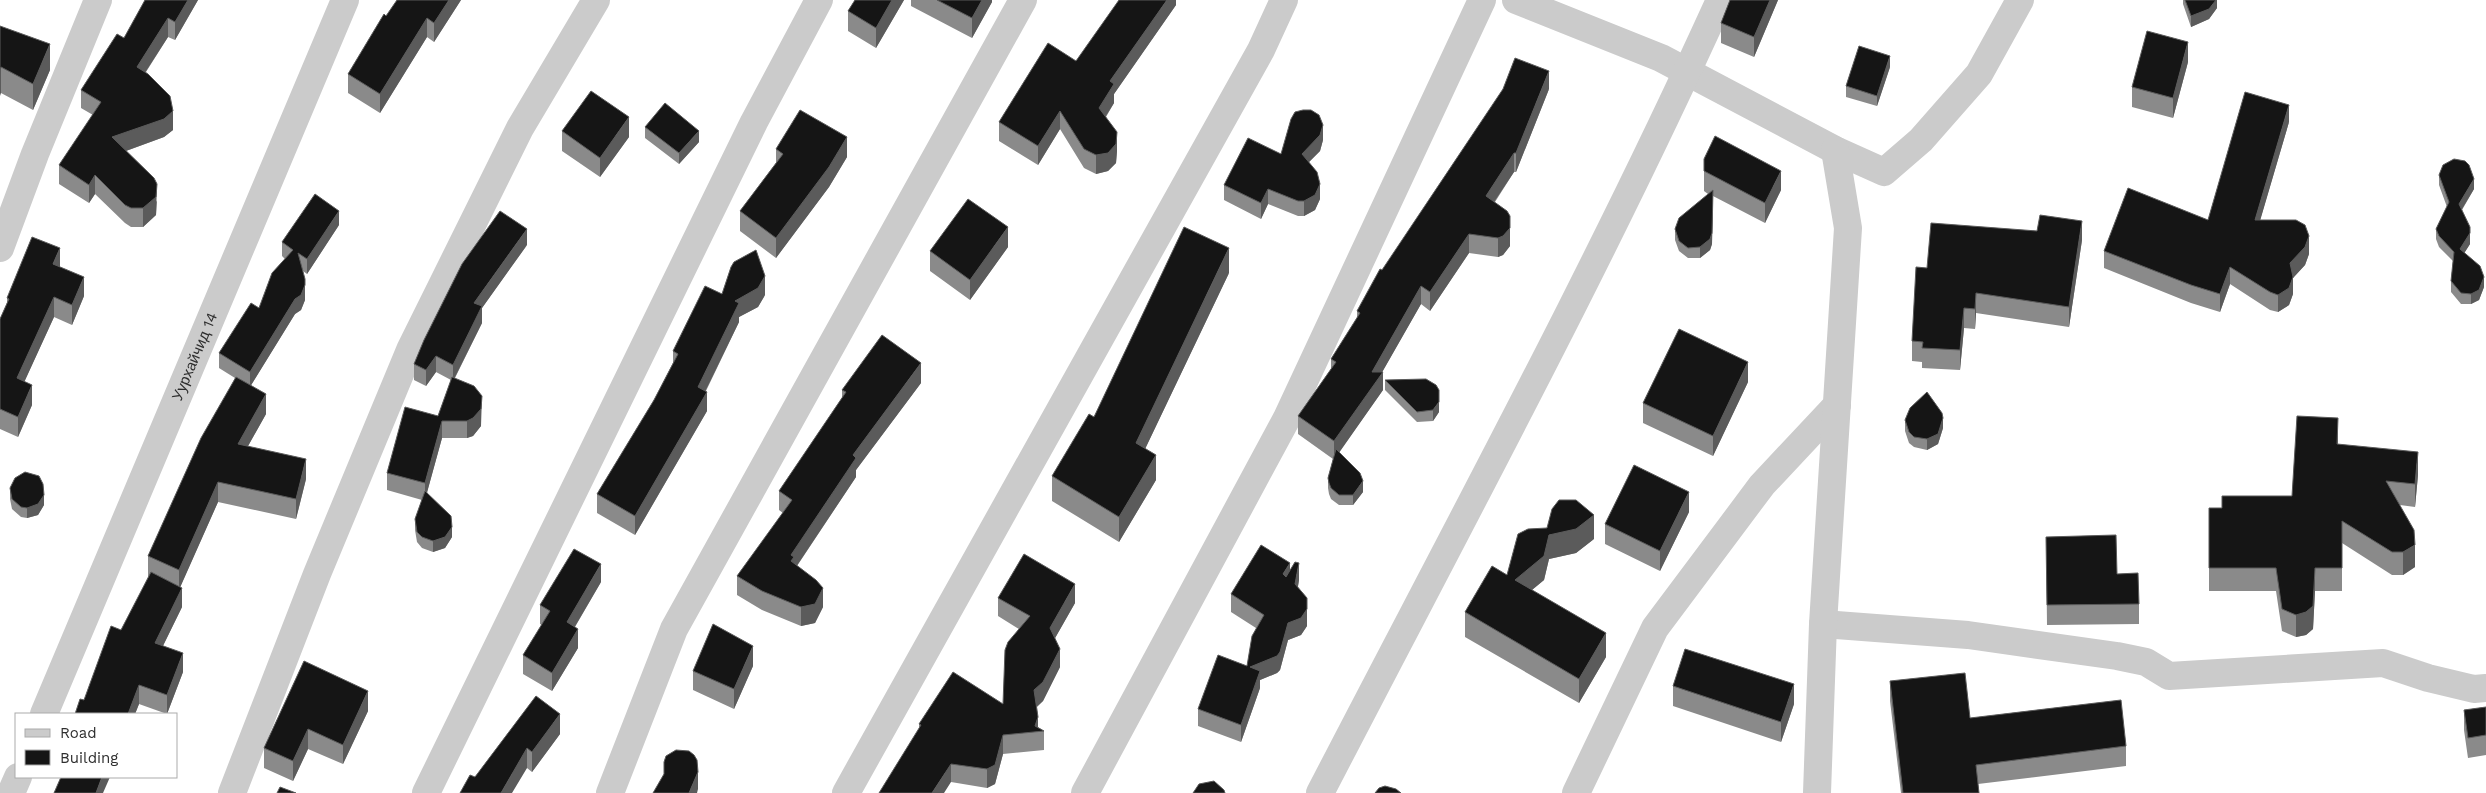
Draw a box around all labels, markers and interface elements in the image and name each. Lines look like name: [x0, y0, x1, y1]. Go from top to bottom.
street label: Уурхайчид 14: [168, 310, 221, 403]
legend: [15, 713, 178, 778]
text: Road: [60, 724, 97, 742]
text: Building: [60, 749, 118, 767]

